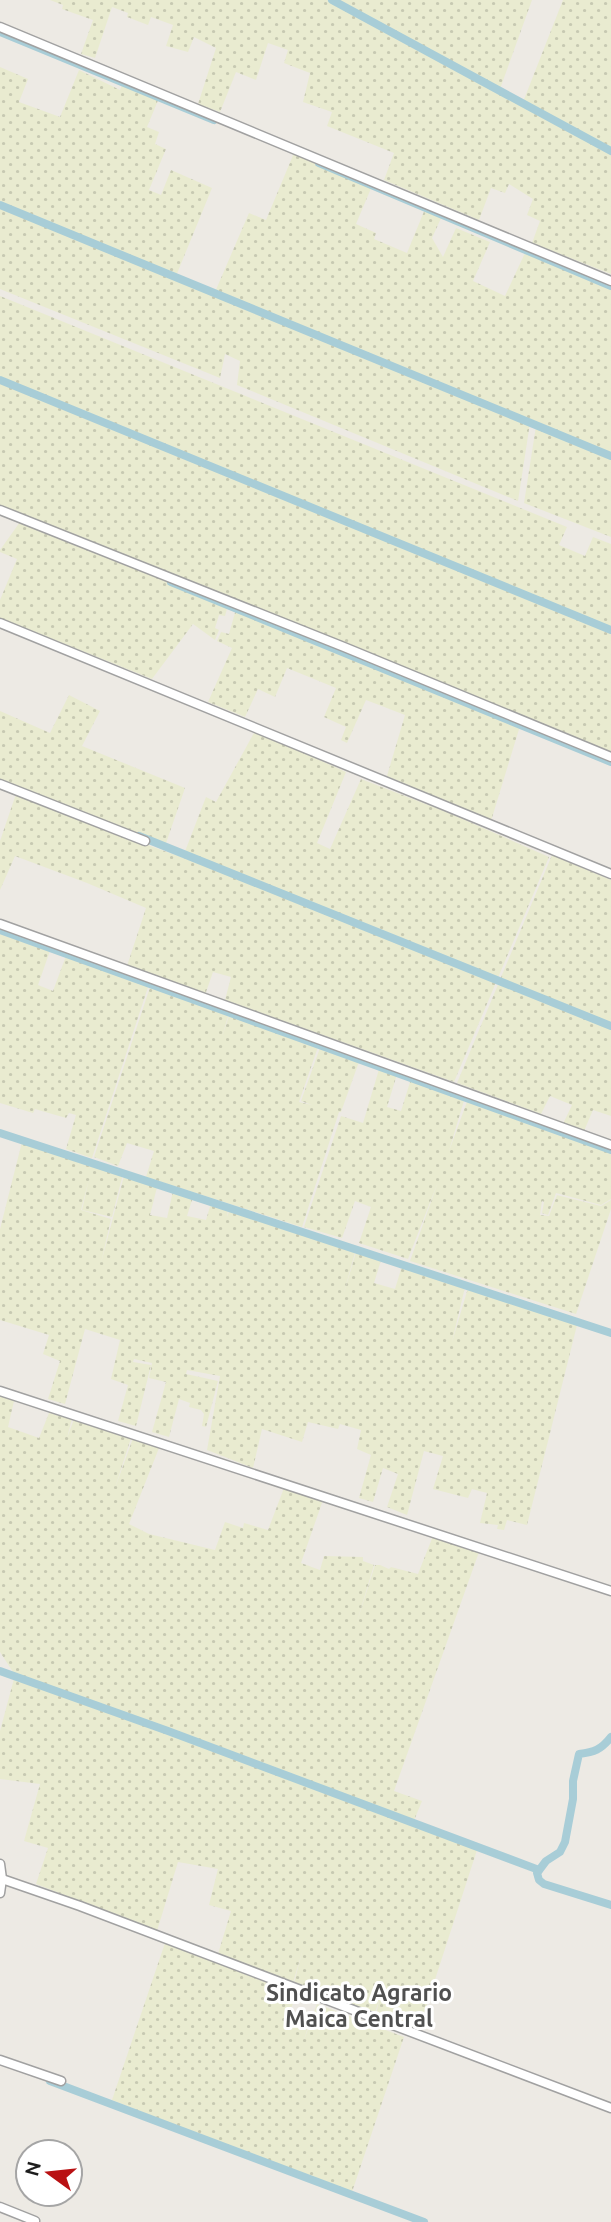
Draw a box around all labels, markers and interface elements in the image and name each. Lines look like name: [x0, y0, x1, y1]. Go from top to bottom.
district label: Sindicato Agrario Maica Central: [266, 1980, 452, 2031]
north arrow: [14, 2138, 84, 2208]
text: N: [20, 2159, 45, 2178]

